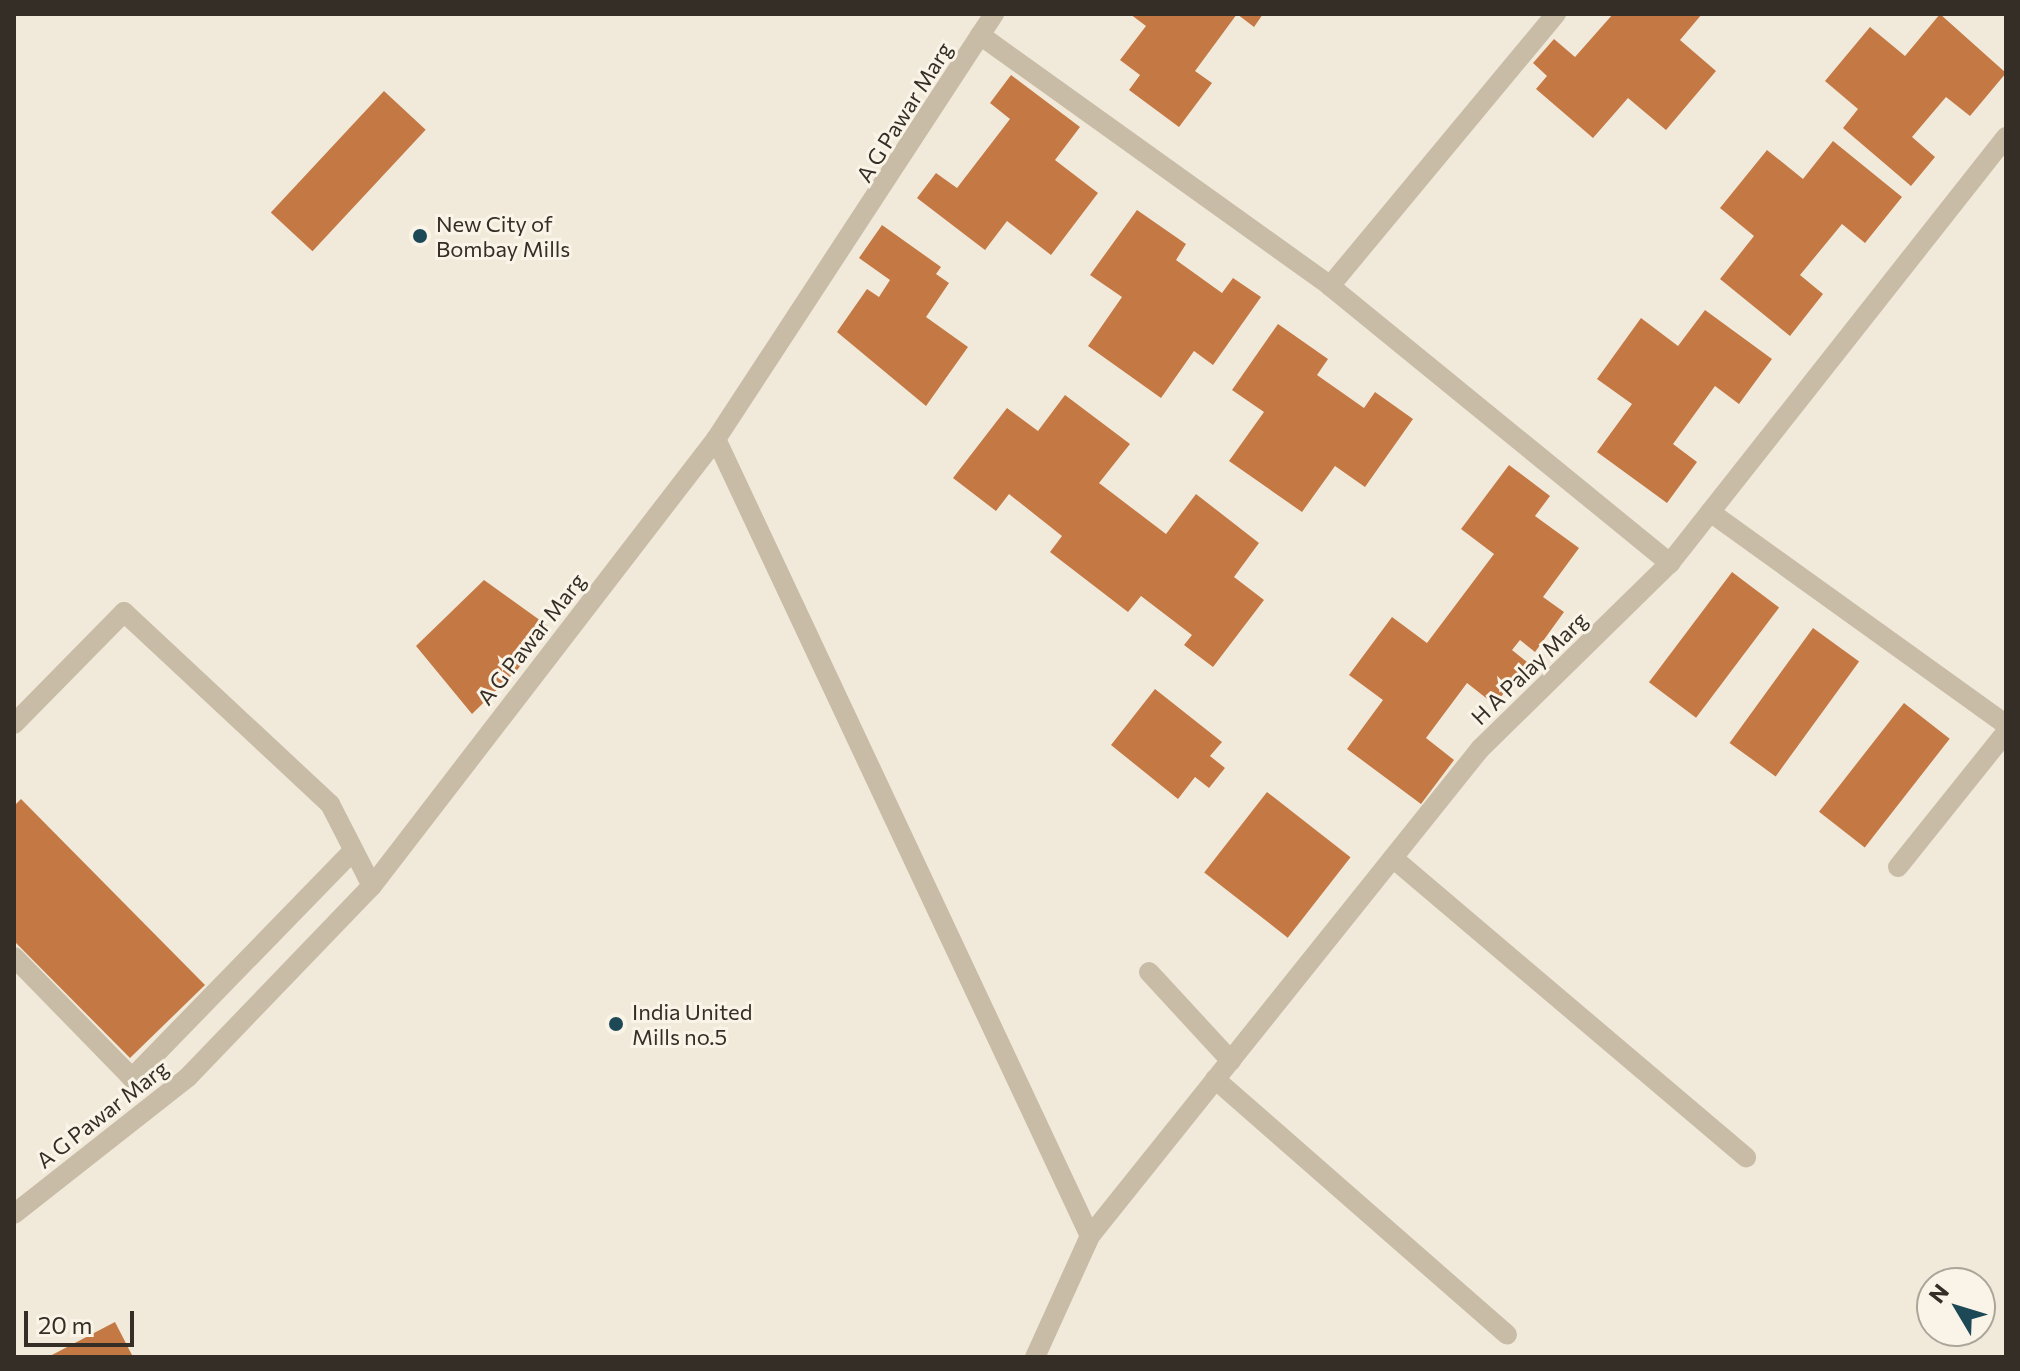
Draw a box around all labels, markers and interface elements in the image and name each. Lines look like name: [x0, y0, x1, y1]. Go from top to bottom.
street label: A G Pawar Marg: [850, 37, 958, 187]
place label: New City of Bombay Mills: [436, 210, 570, 262]
marker: New City of Bombay Mills: [411, 227, 429, 245]
street label: A G Pawar Marg: [471, 568, 591, 710]
street label: H A Palay Marg: [1466, 606, 1592, 730]
place label: India United Mills no.5: [632, 998, 752, 1050]
marker: India United Mills no.5: [607, 1015, 625, 1033]
street label: A G Pawar Marg: [31, 1054, 173, 1174]
north arrow: [1916, 1267, 1996, 1347]
text: N: [1923, 1278, 1954, 1308]
scale bar: [28, 1295, 138, 1345]
text: 20 m: [38, 1310, 92, 1339]

